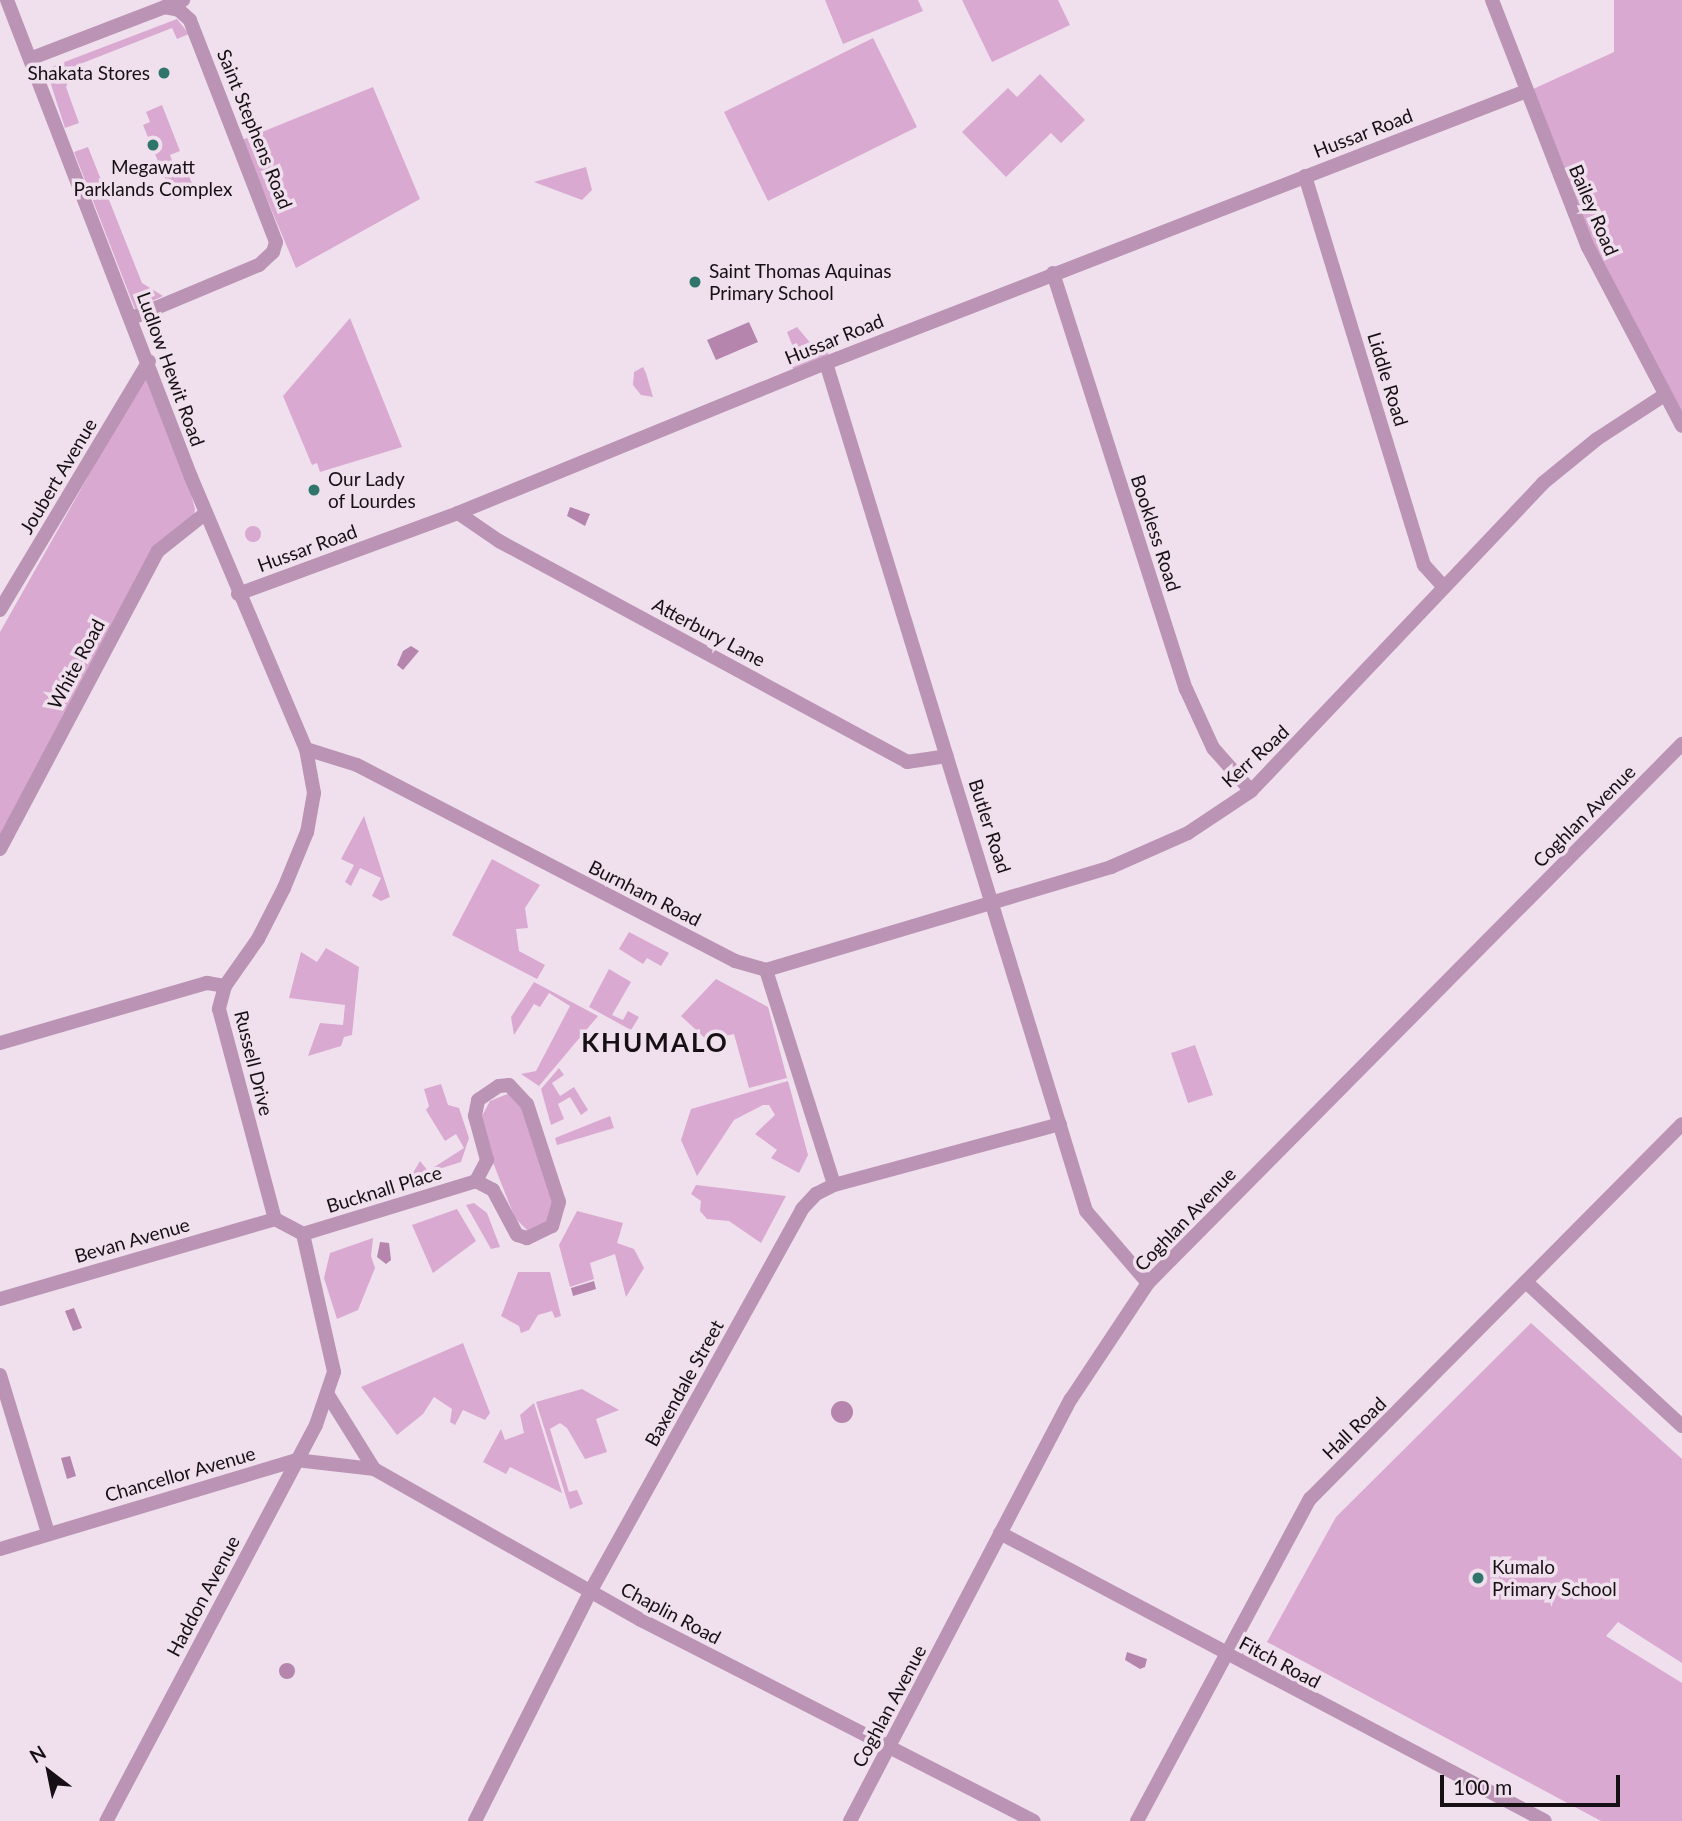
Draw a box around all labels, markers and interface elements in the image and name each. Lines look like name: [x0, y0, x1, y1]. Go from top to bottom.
street label: Saint Stephens Road: [213, 46, 297, 212]
place label: Shakata Stores: [28, 62, 150, 84]
marker: Shakata Stores: [156, 65, 172, 81]
street label: Hussar Road: [1310, 104, 1416, 162]
marker: Megawatt Parklands Complex: [145, 137, 161, 153]
place label: Megawatt Parklands Complex: [74, 156, 232, 200]
street label: Bailey Road: [1565, 161, 1623, 259]
place label: Saint Thomas Aquinas Primary School: [709, 260, 893, 304]
marker: Saint Thomas Aquinas Primary School: [687, 274, 703, 290]
street label: Ludlow Hewit Road: [132, 289, 210, 449]
street label: Hussar Road: [781, 309, 887, 369]
street label: Liddle Road: [1363, 329, 1413, 429]
street label: Joubert Avenue: [14, 414, 102, 538]
place label: Our Lady of Lourdes: [328, 468, 416, 512]
street label: Bookless Road: [1126, 472, 1186, 594]
marker: Our Lady of Lourdes: [306, 482, 322, 498]
street label: Hussar Road: [254, 519, 360, 577]
street label: Atterbury Lane: [649, 593, 769, 671]
street label: White Road: [43, 615, 109, 713]
street label: Kerr Road: [1217, 720, 1293, 792]
street label: Coghlan Avenue: [1528, 760, 1640, 872]
street label: Butler Road: [964, 776, 1016, 876]
street label: Burnham Road: [585, 855, 705, 931]
street label: Russell Drive: [230, 1008, 278, 1118]
district label: KHUMALO: [582, 1027, 728, 1059]
street label: Bucknall Place: [324, 1161, 444, 1217]
street label: Coghlan Avenue: [1130, 1162, 1240, 1276]
street label: Bevan Avenue: [71, 1213, 193, 1267]
street label: Baxendale Street: [640, 1316, 728, 1450]
street label: Hall Road: [1317, 1392, 1391, 1464]
street label: Chancellor Avenue: [102, 1441, 258, 1507]
street label: Haddon Avenue: [161, 1531, 245, 1661]
place label: Kumalo Primary School: [1492, 1556, 1617, 1600]
marker: Kumalo Primary School: [1470, 1570, 1486, 1586]
street label: Chaplin Road: [617, 1577, 725, 1649]
street label: Fitch Road: [1235, 1631, 1325, 1693]
street label: Coghlan Avenue: [847, 1641, 931, 1771]
north arrow: [14, 1737, 84, 1807]
text: N: [25, 1740, 50, 1767]
scale bar: [1444, 1762, 1624, 1806]
text: 100 m: [1453, 1774, 1512, 1799]

